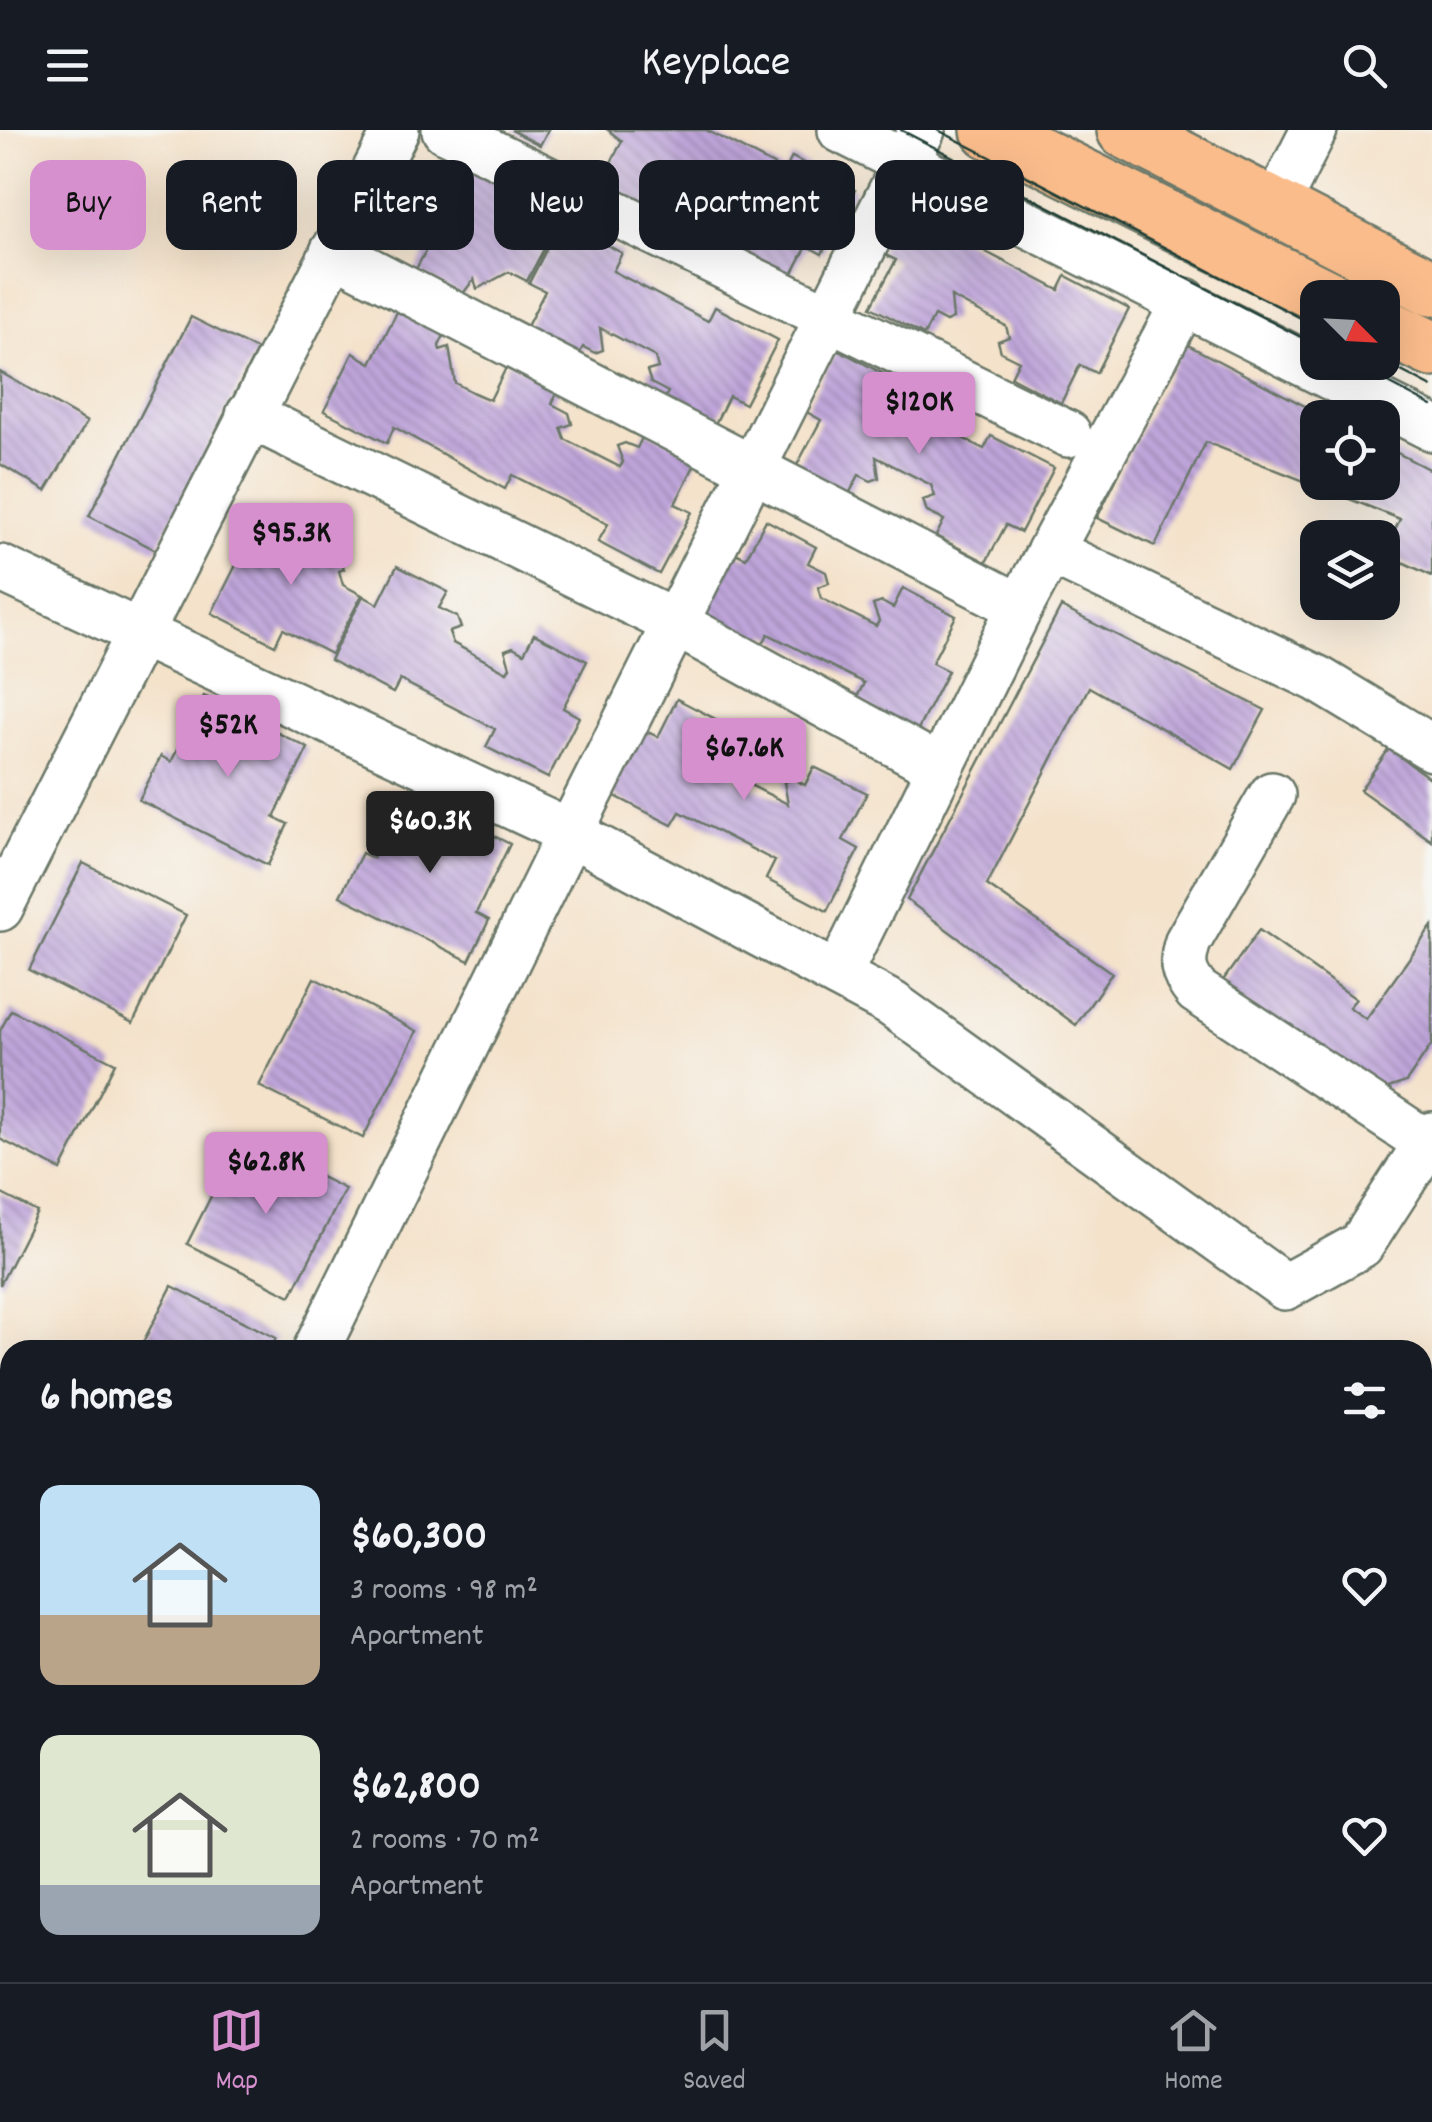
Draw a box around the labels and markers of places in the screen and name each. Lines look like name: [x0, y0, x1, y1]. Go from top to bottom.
pin: $120K: [849, 372, 989, 457]
pin: $95.3K: [210, 503, 372, 588]
pin: $52K: [169, 695, 287, 780]
pin: $67.6K: [663, 718, 825, 803]
pin: $60.3K: [349, 791, 511, 876]
pin: $62.8K: [185, 1132, 347, 1217]

